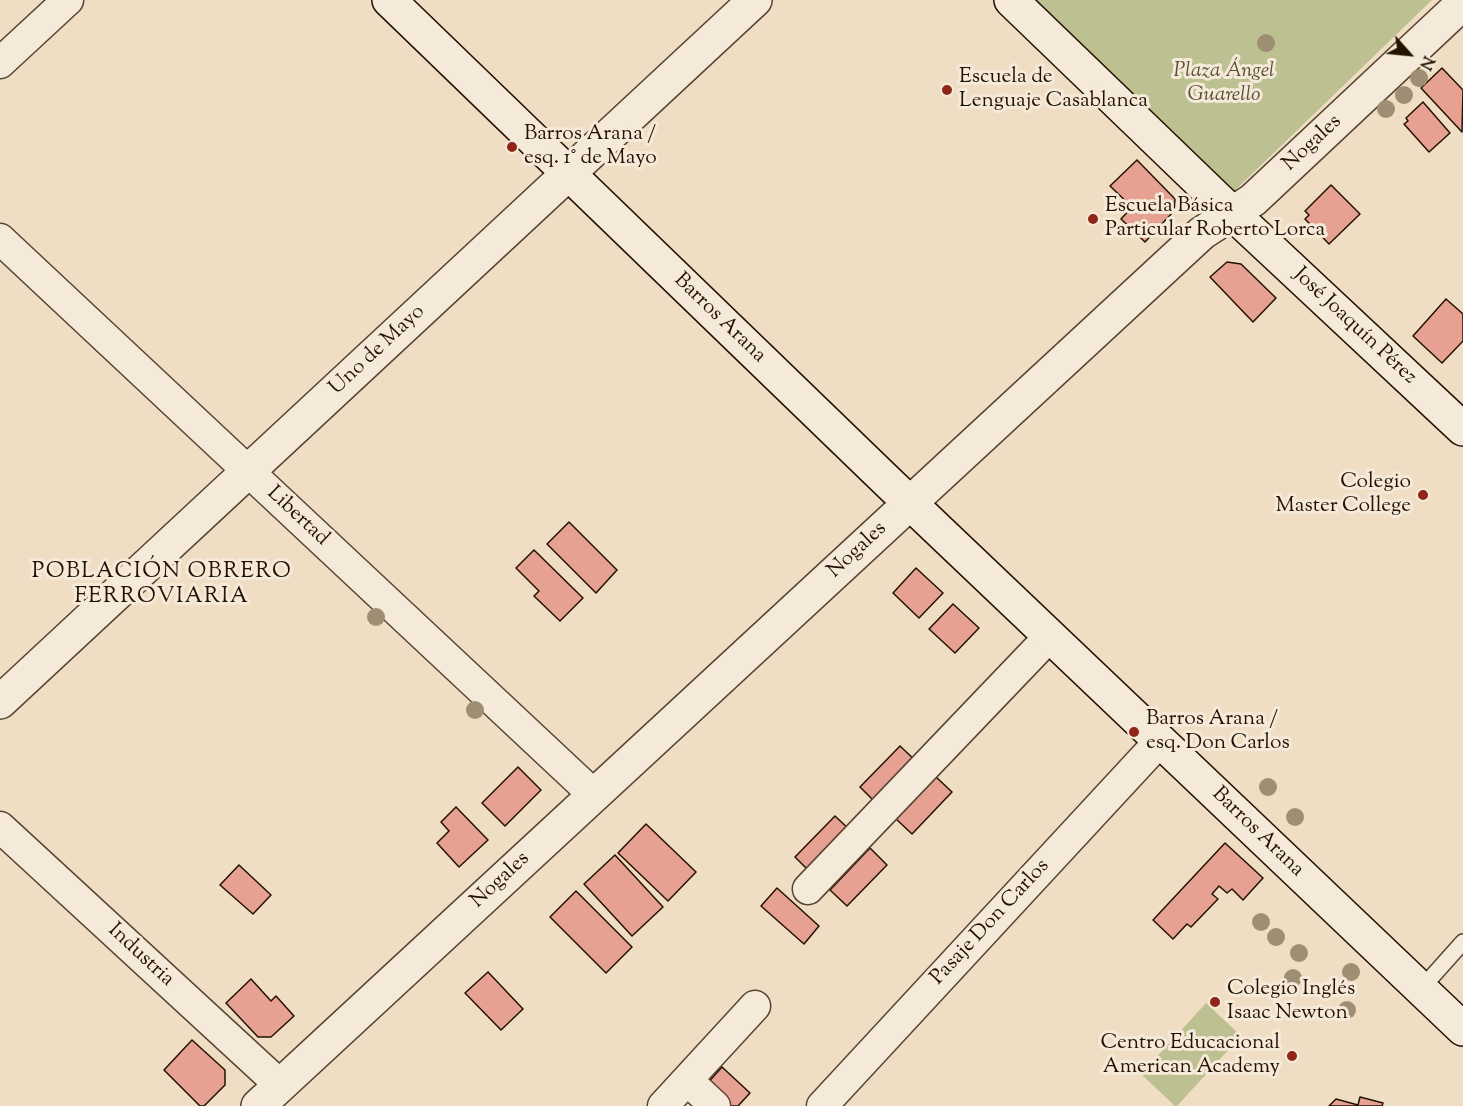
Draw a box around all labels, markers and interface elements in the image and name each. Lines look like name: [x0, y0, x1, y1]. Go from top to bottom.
north arrow: [1379, 24, 1439, 84]
text: N: [1412, 51, 1439, 73]
park label: Plaza Ángel Guarello: [1174, 59, 1274, 109]
place label: Escuela de Lenguaje Casablanca: [959, 65, 1148, 115]
marker: Escuela de Lenguaje Casablanca: [940, 83, 954, 97]
street label: Nogales: [1278, 110, 1348, 178]
place label: Barros Arana / esq. 1° de Mayo: [524, 122, 657, 172]
marker: Barros Arana / esq. 1° de Mayo: [505, 140, 519, 154]
place label: Escuela Básica Particular Roberto Lorca: [1105, 194, 1325, 244]
marker: Escuela Básica Particular Roberto Lorca: [1086, 212, 1100, 226]
street label: José Joaquín Pérez: [1287, 263, 1421, 391]
street label: Barros Arana: [667, 269, 771, 369]
street label: Uno de Mayo: [325, 300, 431, 402]
place label: Colegio Master College: [1276, 470, 1411, 520]
street label: Libertad: [261, 482, 333, 552]
marker: Colegio Master College: [1416, 488, 1430, 502]
street label: Nogales: [823, 517, 893, 585]
district label: POBLACIÓN OBRERO FERROVIARIA: [32, 560, 292, 612]
place label: Barros Arana / esq. Don Carlos: [1146, 707, 1290, 757]
marker: Barros Arana / esq. Don Carlos: [1127, 725, 1141, 739]
street label: Barros Arana: [1205, 783, 1309, 883]
street label: Nogales: [466, 847, 536, 915]
street label: Pasaje Don Carlos: [926, 855, 1056, 991]
street label: Industria: [101, 919, 179, 993]
place label: Colegio Inglés Isaac Newton: [1227, 977, 1355, 1027]
marker: Colegio Inglés Isaac Newton: [1208, 995, 1222, 1009]
place label: Centro Educacional American Academy: [1101, 1031, 1280, 1081]
marker: Centro Educacional American Academy: [1285, 1049, 1299, 1063]

